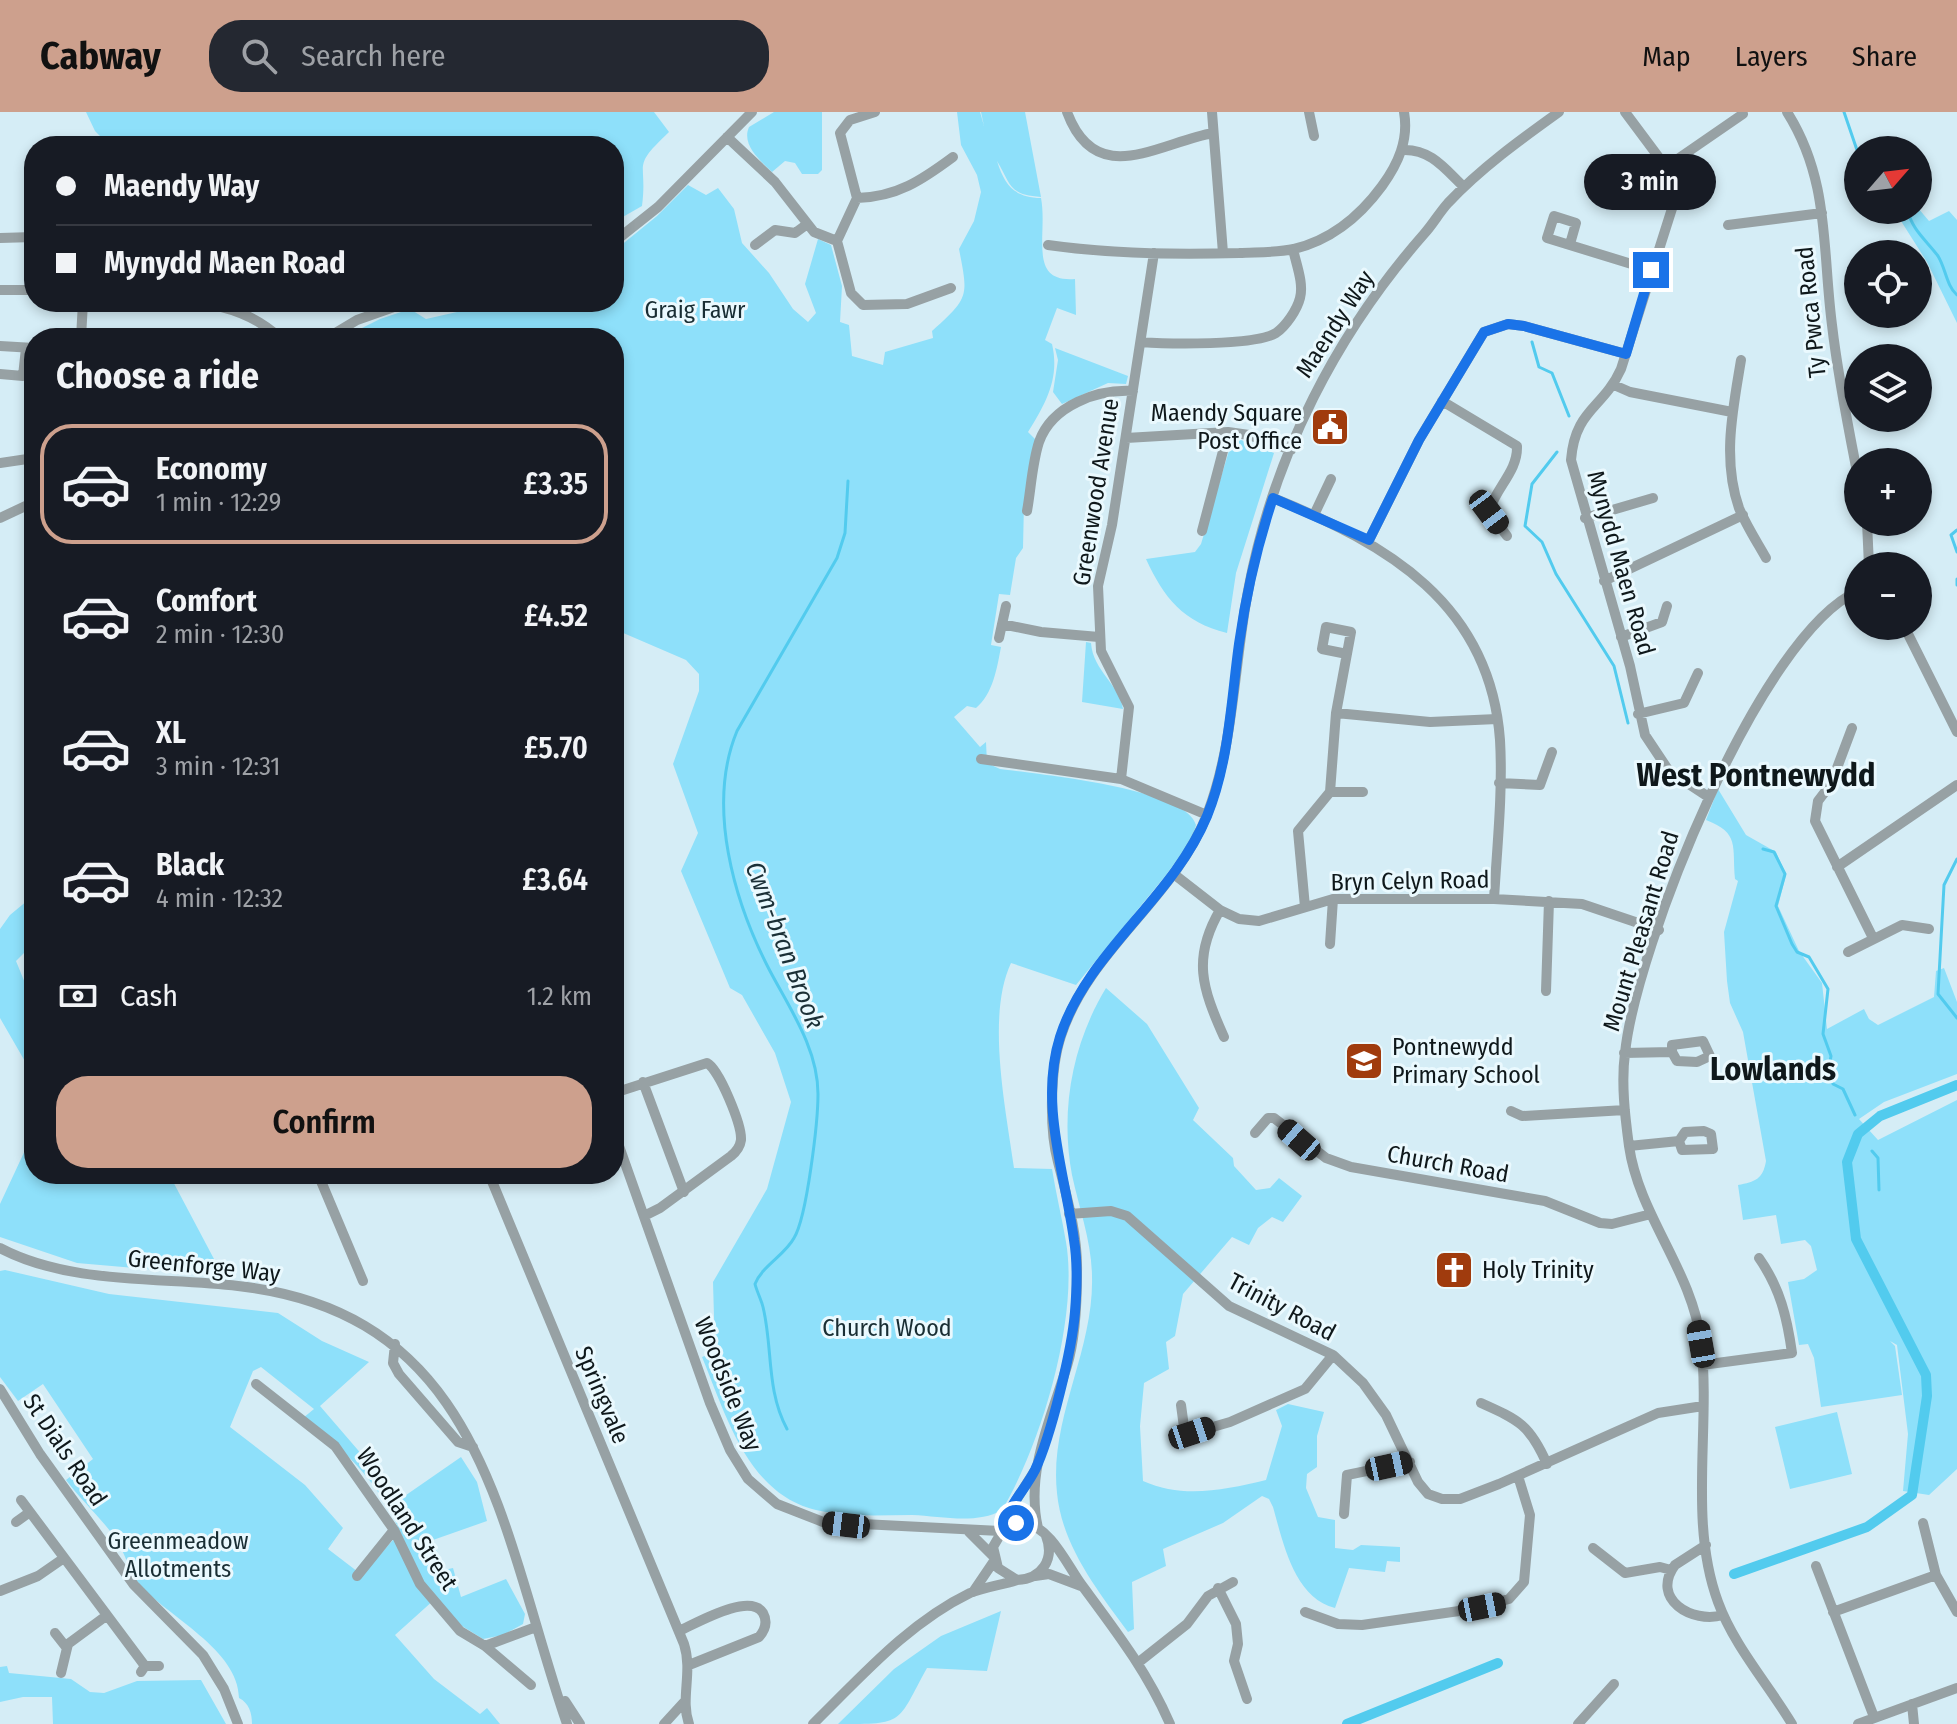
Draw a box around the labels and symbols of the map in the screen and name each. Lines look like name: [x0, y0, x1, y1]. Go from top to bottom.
north arrow: [1844, 136, 1932, 224]
callout: 3 min: [1585, 154, 1717, 210]
street label: Ty Pwca Road: [1790, 245, 1832, 379]
route end: [1633, 252, 1669, 288]
street label: Maendy Way: [1290, 265, 1380, 383]
park label: Graig Fawr: [645, 296, 746, 324]
street label: Greenwood Avenue: [1067, 396, 1125, 588]
place label: Maendy Square Post Office: [1151, 399, 1302, 455]
public building icon: Maendy Square Post Office: [1309, 406, 1351, 448]
street label: Mynydd Maen Road: [1581, 467, 1661, 659]
car: [1465, 486, 1513, 538]
district label: West Pontnewydd: [1637, 756, 1875, 794]
street label: Mount Pleasant Road: [1597, 828, 1685, 1034]
water label: Cwm-bran Brook: [738, 857, 831, 1033]
street label: Bryn Celyn Road: [1330, 866, 1490, 896]
place label: Pontnewydd Primary School: [1392, 1033, 1540, 1089]
school or university icon: Pontnewydd Primary School: [1343, 1040, 1385, 1082]
district label: Lowlands: [1710, 1050, 1836, 1088]
car: [1273, 1115, 1325, 1165]
street label: Church Road: [1385, 1140, 1511, 1188]
street label: Greenforge Way: [126, 1244, 282, 1288]
church icon: Holy Trinity: [1433, 1249, 1475, 1291]
place label: Holy Trinity: [1482, 1256, 1594, 1284]
street label: Trinity Road: [1224, 1267, 1340, 1347]
street label: Woodside Way: [688, 1313, 768, 1455]
park label: Church Wood: [822, 1314, 952, 1342]
car: [1685, 1318, 1717, 1370]
street label: Springvale: [569, 1342, 635, 1448]
street label: St Dials Road: [17, 1389, 113, 1511]
car: [1165, 1414, 1219, 1452]
street label: Woodland Street: [351, 1443, 463, 1596]
car: [1363, 1449, 1415, 1483]
route start: [998, 1505, 1034, 1541]
car: [821, 1510, 871, 1540]
park label: Greenmeadow Allotments: [108, 1527, 249, 1583]
car: [1456, 1591, 1508, 1623]

